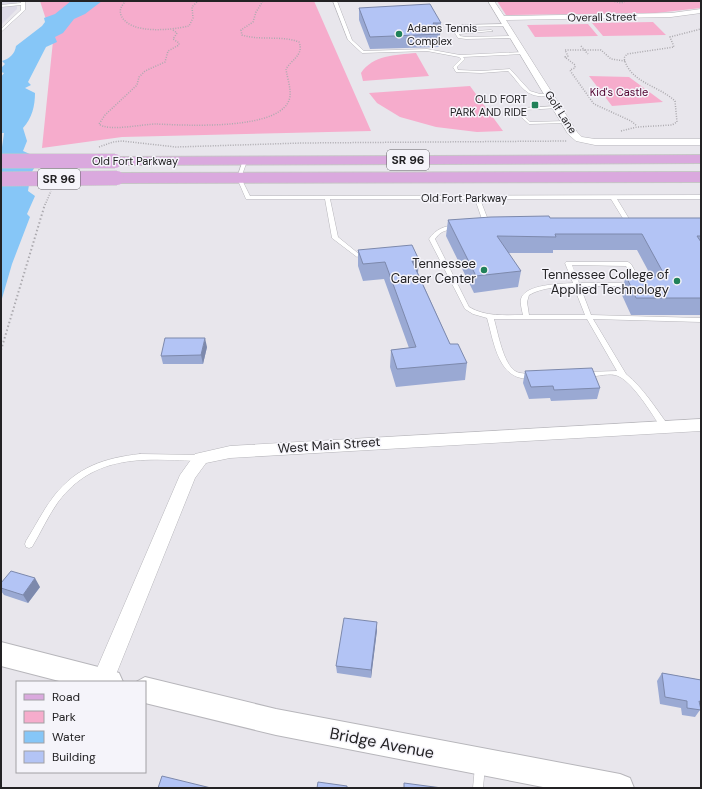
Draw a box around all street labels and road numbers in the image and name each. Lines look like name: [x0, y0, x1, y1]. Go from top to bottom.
street label: Overall Street: [567, 9, 637, 25]
street label: Golf Lane: [542, 88, 580, 136]
road number: SR 96: [387, 150, 429, 170]
street label: Old Fort Parkway: [92, 154, 178, 168]
road number: SR 96: [38, 169, 80, 189]
street label: Old Fort Parkway: [421, 191, 507, 205]
street label: West Main Street: [277, 433, 381, 457]
street label: Bridge Avenue: [328, 723, 436, 763]

